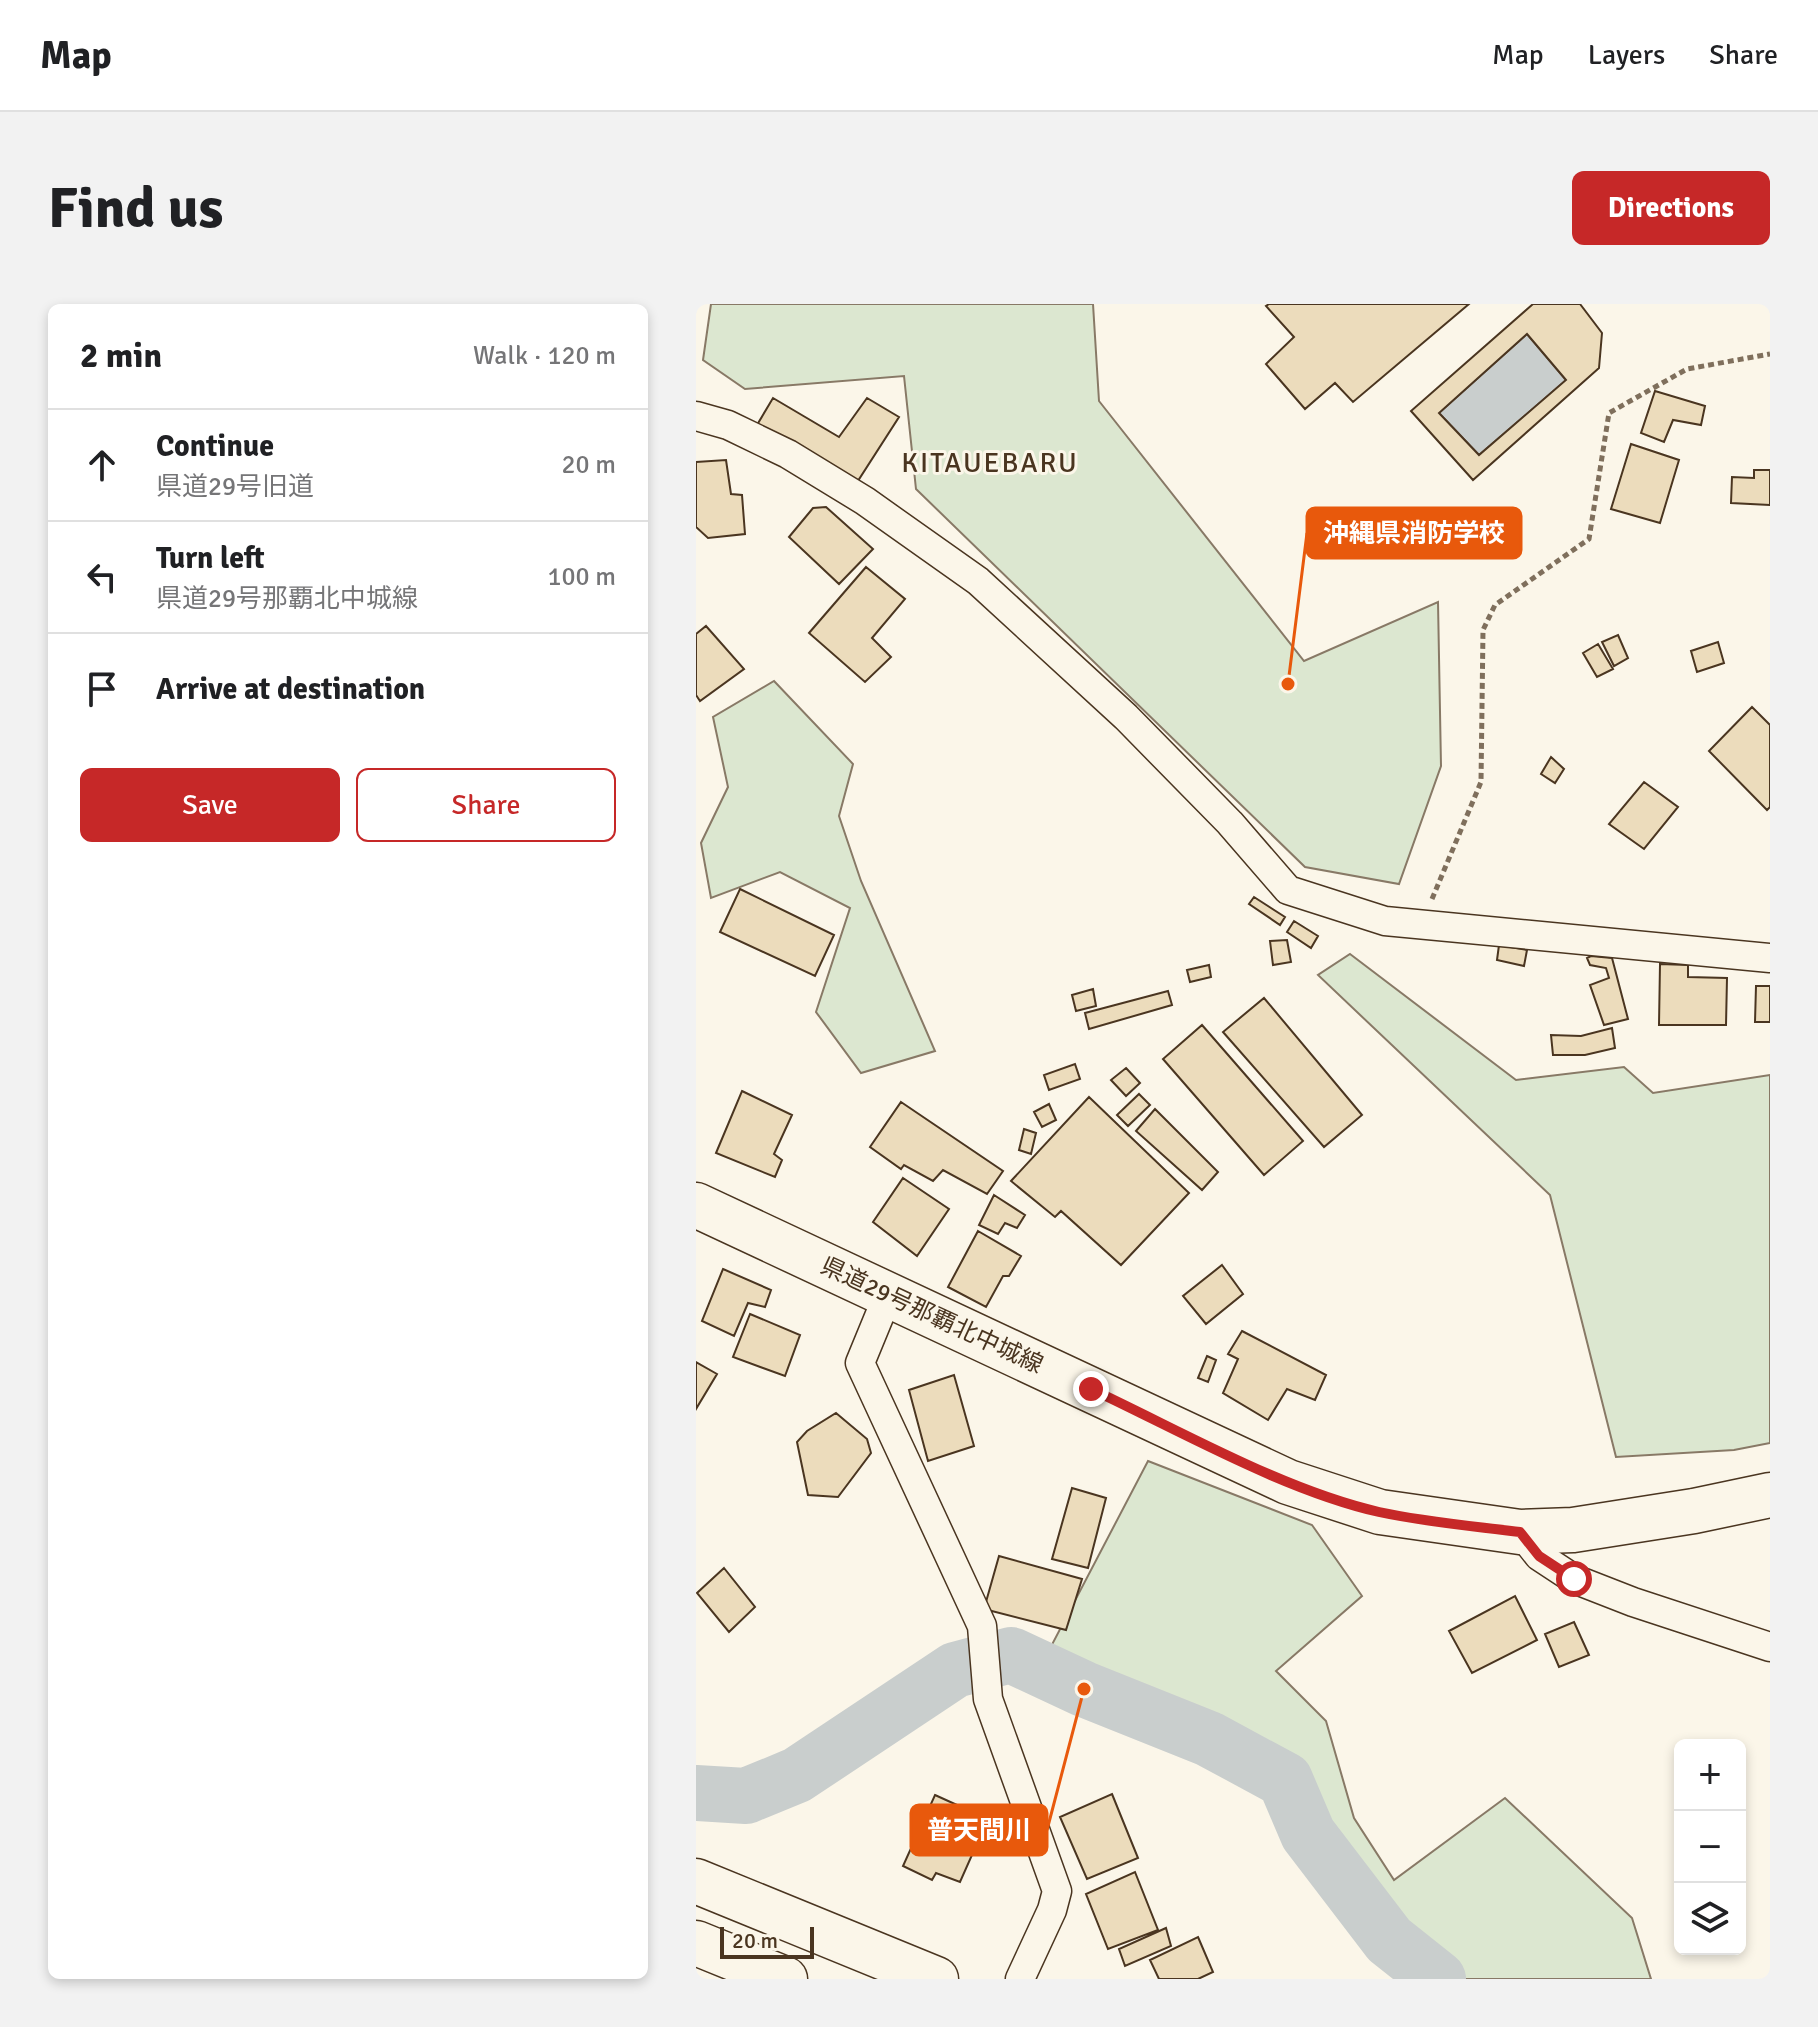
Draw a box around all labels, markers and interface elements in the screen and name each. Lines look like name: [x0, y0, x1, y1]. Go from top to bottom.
text: Map: [40, 32, 112, 79]
text: Map: [1492, 38, 1544, 72]
text: Layers: [1588, 38, 1665, 72]
text: Share: [1709, 38, 1778, 72]
button: Directions: [1572, 171, 1770, 245]
text: Find us: [48, 174, 223, 243]
text: 2 min: [80, 335, 162, 377]
text: Walk · 120 m: [473, 340, 616, 372]
text: Continue: [156, 428, 274, 465]
icon: ahead: [80, 443, 124, 487]
district label: KITAUEBARU: [901, 446, 1079, 480]
text: 20 m: [561, 449, 616, 481]
text: 県道29号旧道: [156, 471, 314, 503]
callout: 沖縄県消防学校: [1307, 508, 1521, 558]
text: 沖縄県消防学校: [1323, 518, 1505, 550]
text: Turn left: [156, 540, 265, 577]
icon: left: [80, 555, 124, 599]
text: 100 m: [547, 561, 616, 593]
text: 県道29号那覇北中城線: [156, 583, 418, 615]
icon: arrive: [80, 667, 124, 711]
text: Arrive at destination: [156, 671, 425, 708]
button: Save: [80, 768, 340, 842]
button: Share: [356, 768, 616, 842]
street label: 県道29号那覇北中城線: [816, 1250, 1048, 1380]
route end: [1073, 1371, 1109, 1407]
route start: [1556, 1561, 1592, 1597]
map controls: [1674, 1739, 1746, 1955]
button: +: [1674, 1739, 1746, 1811]
callout: 普天間川: [911, 1805, 1047, 1855]
button: −: [1674, 1811, 1746, 1883]
text: 普天間川: [927, 1815, 1031, 1847]
button: layers: [1674, 1883, 1746, 1955]
scale bar: [720, 1923, 814, 1959]
text: 20 m: [732, 1927, 778, 1954]

